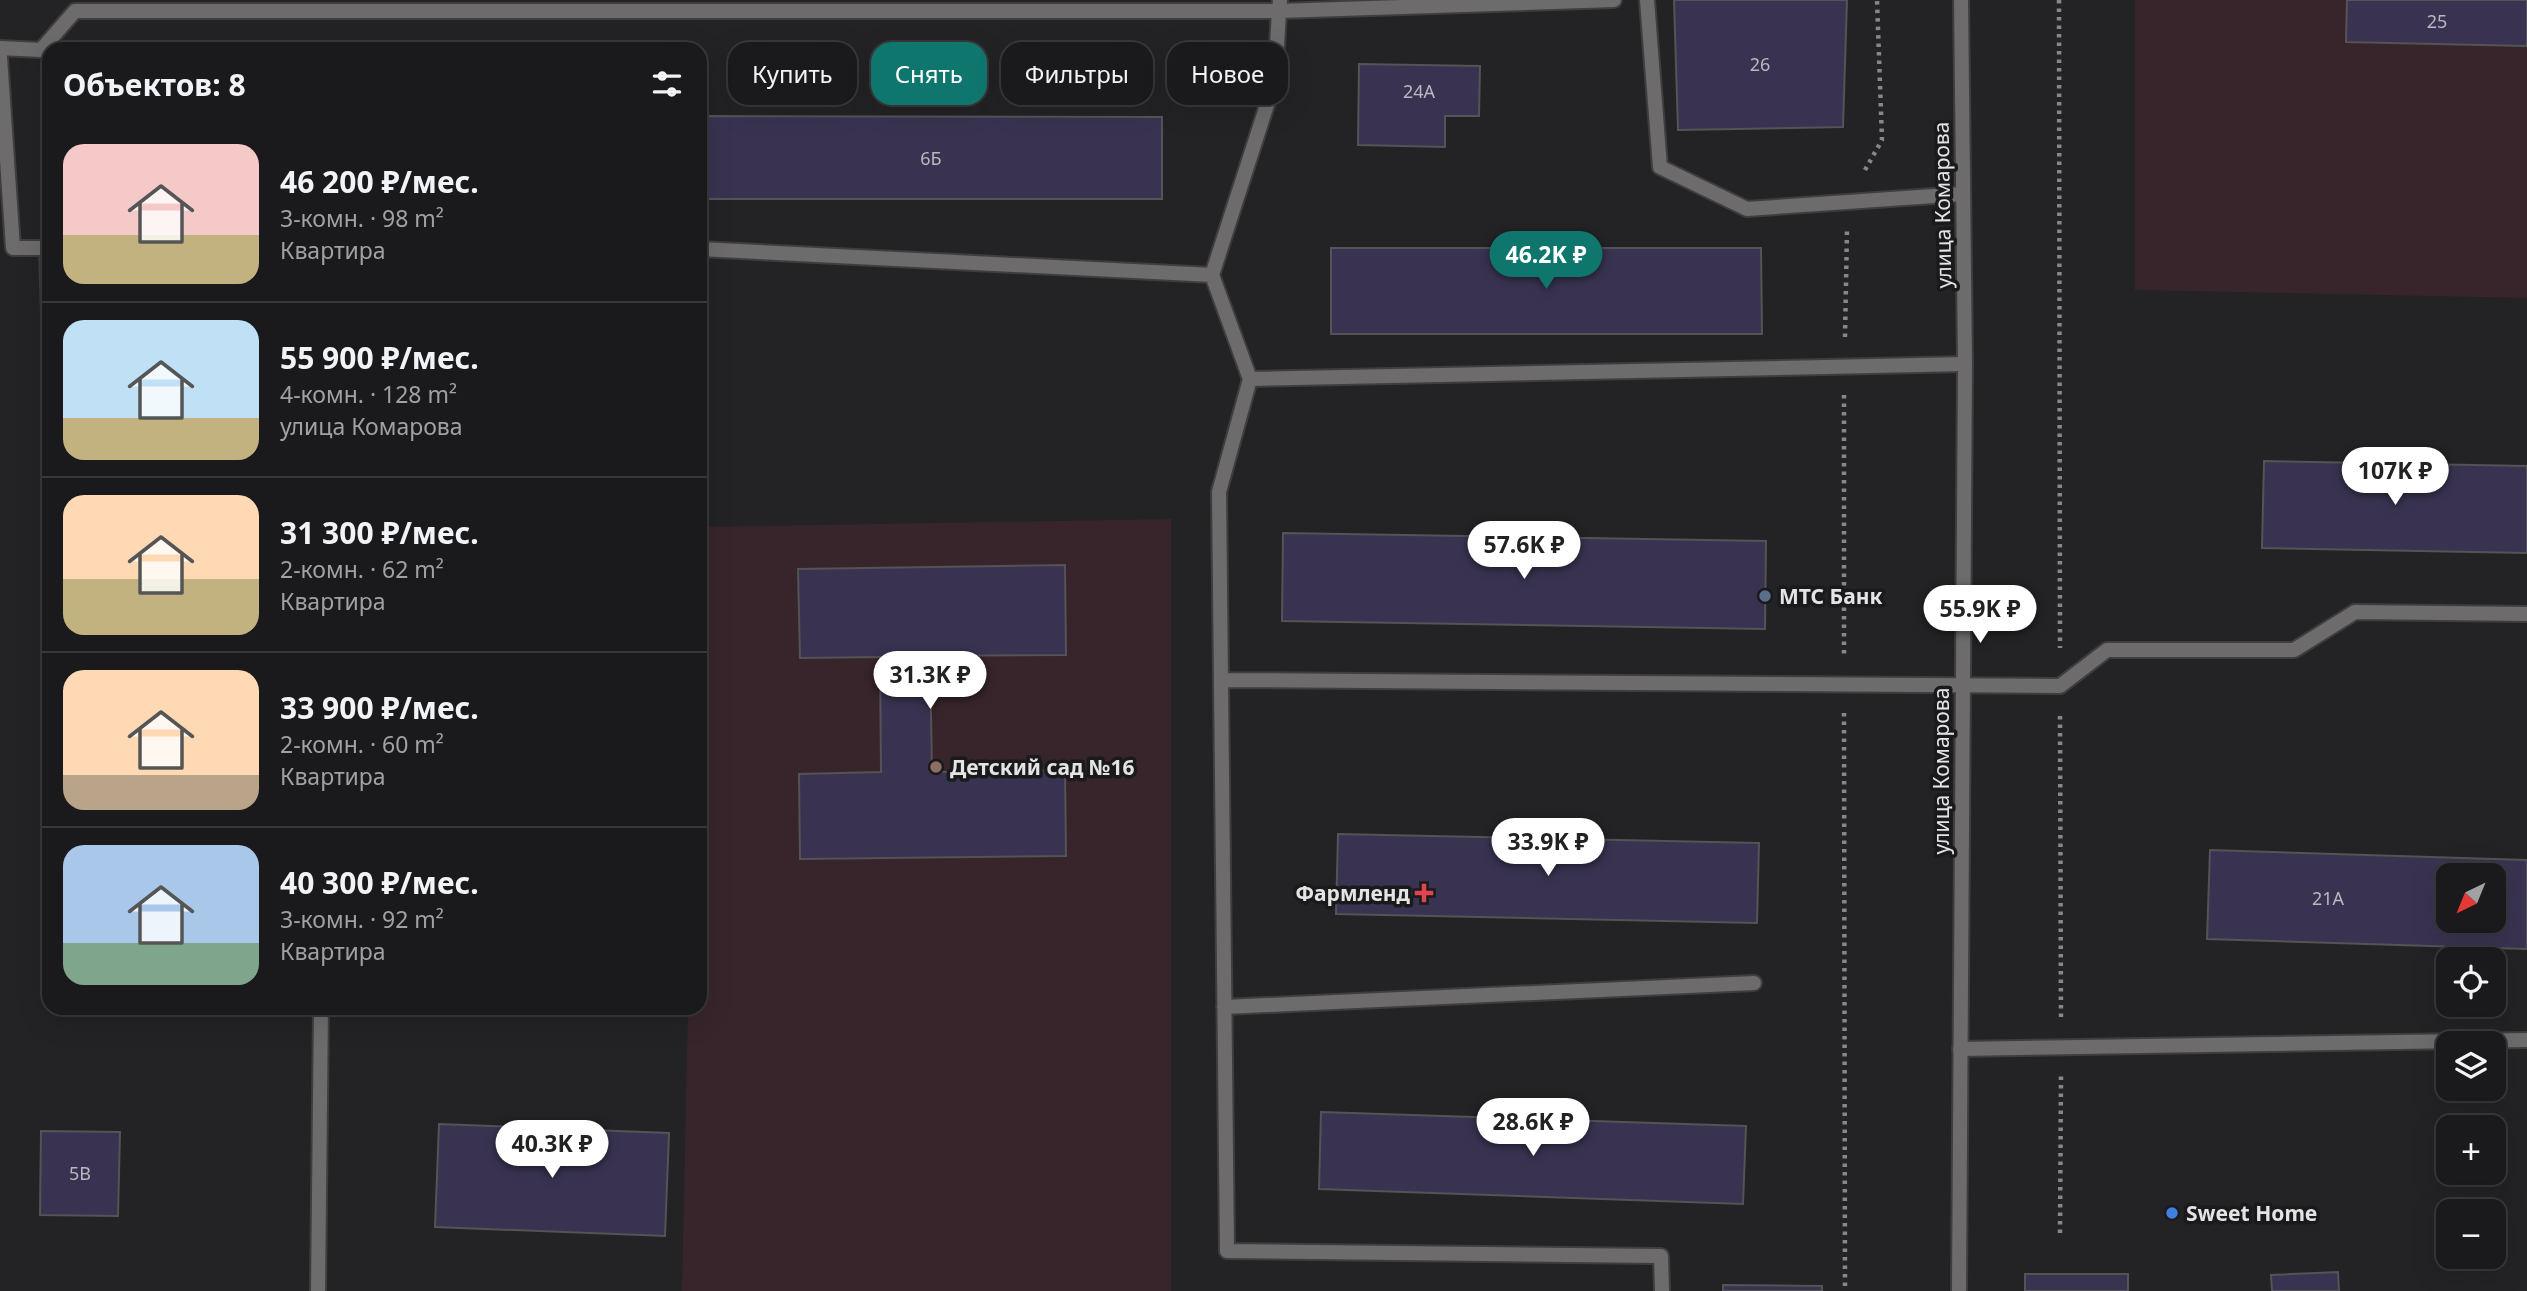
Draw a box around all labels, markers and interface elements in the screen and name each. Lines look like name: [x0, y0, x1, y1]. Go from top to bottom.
house number: 25: [2427, 9, 2447, 33]
chip: Купить: [728, 42, 857, 105]
chip: Снять: [871, 42, 987, 105]
chip: Фильтры: [1001, 42, 1153, 105]
chip: Новое: [1167, 42, 1288, 105]
house number: 26: [1750, 52, 1770, 76]
text: Объектов: 8: [63, 64, 246, 105]
icon: filters: [648, 65, 686, 103]
house number: 24А: [1403, 79, 1436, 103]
street label: улица Комарова: [1927, 121, 1957, 289]
house number: 6Б: [920, 146, 942, 170]
text: 46 200 ₽/мес.: [280, 161, 479, 202]
icon: home: [119, 172, 203, 256]
text: 3-комн. · 98 m²: [280, 202, 444, 234]
pin: 46.2K ₽: [1481, 232, 1611, 291]
text: Квартира: [280, 234, 386, 266]
text: 46.2K ₽: [1506, 238, 1586, 270]
text: 55 900 ₽/мес.: [280, 337, 479, 378]
icon: home: [119, 348, 203, 432]
text: 4-комн. · 128 m²: [280, 378, 457, 410]
text: улица Комарова: [280, 410, 463, 442]
pin: 107K ₽: [2338, 448, 2452, 507]
text: 107K ₽: [2358, 454, 2432, 486]
text: 31 300 ₽/мес.: [280, 512, 479, 553]
pin: 57.6K ₽: [1459, 522, 1589, 581]
icon: home: [119, 523, 203, 607]
text: 57.6K ₽: [1484, 528, 1564, 560]
text: 2-комн. · 62 m²: [280, 553, 444, 585]
place label: МТС Банк: [1779, 582, 1882, 610]
text: Квартира: [280, 585, 386, 617]
pin: 55.9K ₽: [1915, 586, 2045, 645]
marker: МТС Банк: [1757, 588, 1773, 604]
text: 55.9K ₽: [1940, 592, 2020, 624]
pin: 31.3K ₽: [865, 652, 995, 711]
text: 31.3K ₽: [890, 658, 970, 690]
text: 33 900 ₽/мес.: [280, 687, 479, 728]
street label: улица Комарова: [1927, 688, 1955, 854]
icon: home: [119, 698, 203, 782]
text: 2-комн. · 60 m²: [280, 728, 444, 760]
place label: Детский сад №16: [950, 753, 1134, 781]
marker: Детский сад №16: [928, 759, 944, 775]
text: Квартира: [280, 760, 386, 792]
pin: 33.9K ₽: [1483, 818, 1613, 878]
text: 33.9K ₽: [1508, 825, 1588, 857]
text: 40 300 ₽/мес.: [280, 862, 479, 903]
north arrow: [2436, 863, 2506, 933]
map controls: [2436, 863, 2506, 1269]
icon: home: [119, 873, 203, 957]
place label: Фармленд: [1295, 879, 1411, 907]
marker: Фармленд: [1416, 885, 1432, 901]
house number: 21А: [2312, 886, 2345, 910]
text: 3-комн. · 92 m²: [280, 903, 444, 935]
text: Квартира: [280, 935, 386, 967]
button: locate: [2436, 947, 2506, 1017]
button: layers: [2436, 1031, 2506, 1101]
pin: 28.6K ₽: [1468, 1098, 1598, 1158]
text: 28.6K ₽: [1493, 1105, 1573, 1137]
button: +: [2436, 1115, 2506, 1185]
pin: 40.3K ₽: [487, 1120, 617, 1180]
text: 40.3K ₽: [512, 1127, 592, 1159]
house number: 5В: [69, 1161, 91, 1185]
place label: Sweet Home: [2186, 1199, 2317, 1227]
button: −: [2436, 1199, 2506, 1269]
marker: Sweet Home: [2164, 1205, 2180, 1221]

